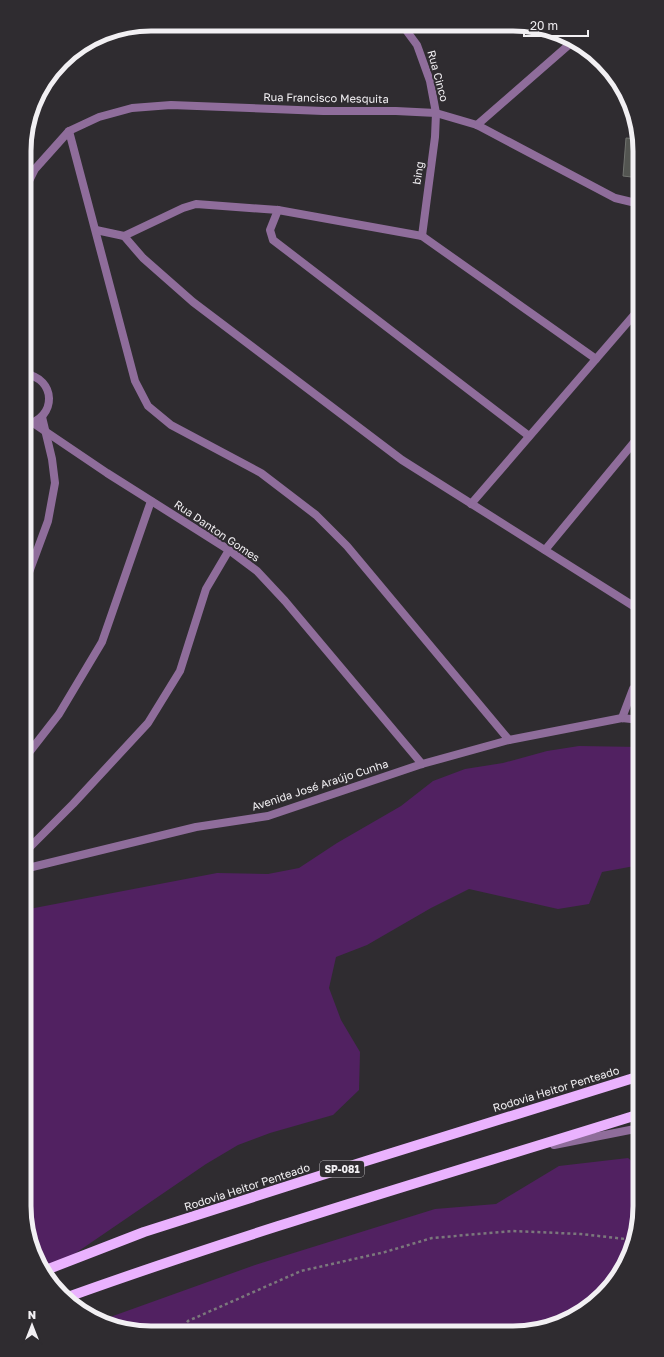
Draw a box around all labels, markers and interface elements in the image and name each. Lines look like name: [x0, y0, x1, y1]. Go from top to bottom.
scale bar: [524, 12, 588, 38]
text: 20 m: [530, 18, 558, 33]
street label: Rua Cinco: [425, 49, 452, 103]
street label: Rua Francisco Mesquita: [263, 90, 389, 105]
street label: bing: [409, 161, 426, 185]
street label: Rua Danton Gomes: [172, 497, 263, 564]
street label: Avenida José Araújo Cunha: [250, 756, 390, 813]
street label: Rodovia Heitor Penteado: [491, 1063, 621, 1114]
street label: Rodovia Heitor Penteado: [182, 1160, 312, 1213]
road number: SP-081: [320, 1161, 364, 1177]
north arrow: [12, 1305, 52, 1345]
text: N: [28, 1308, 36, 1321]

